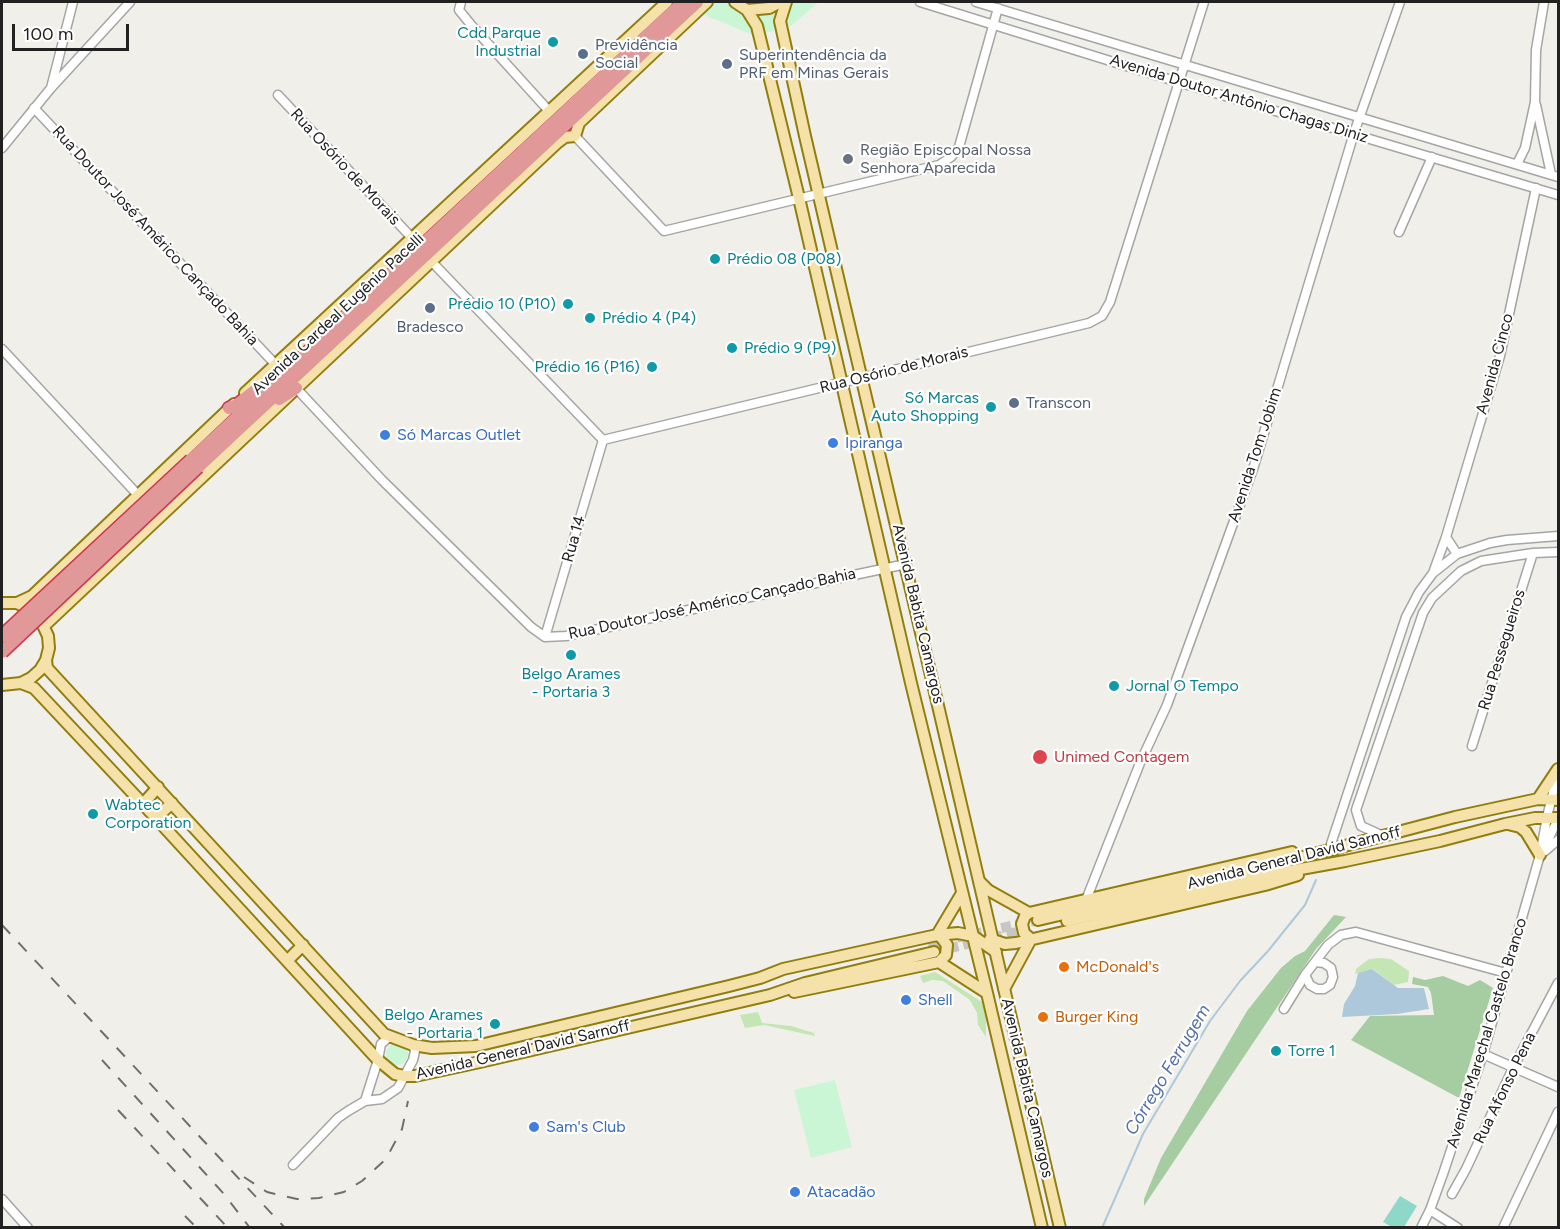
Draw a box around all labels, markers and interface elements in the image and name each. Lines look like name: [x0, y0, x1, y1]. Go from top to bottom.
scale bar: [15, 12, 132, 50]
text: 100 m: [23, 23, 73, 45]
place label: Cdd Parque Industrial: [457, 23, 541, 61]
marker: Cdd Parque Industrial: [546, 35, 560, 49]
place label: Previdência Social: [595, 35, 678, 73]
place label: Superintendência da PRF em Minas Gerais: [739, 45, 889, 83]
marker: Previdência Social: [576, 47, 590, 61]
street label: Avenida Doutor Antônio Chagas Diniz: [1107, 50, 1371, 148]
marker: Superintendência da PRF em Minas Gerais: [720, 57, 734, 71]
street label: Rua Osório de Morais: [286, 105, 404, 229]
street label: Rua Doutor José Américo Cançado Bahia: [48, 122, 262, 350]
place label: Região Episcopal Nossa Senhora Aparecida: [860, 140, 1031, 178]
marker: Região Episcopal Nossa Senhora Aparecida: [841, 152, 855, 166]
street label: Avenida Cardeal Eugênio Pacelli: [248, 229, 428, 399]
place label: Prédio 08 (P08): [727, 249, 841, 269]
marker: Prédio 08 (P08): [708, 252, 722, 266]
place label: Prédio 10 (P10): [448, 294, 556, 314]
marker: Prédio 10 (P10): [561, 297, 575, 311]
marker: Bradesco: [423, 301, 437, 315]
place label: Prédio 4 (P4): [602, 308, 696, 328]
marker: Prédio 4 (P4): [583, 311, 597, 325]
street label: Avenida Cinco: [1472, 311, 1518, 417]
place label: Bradesco: [397, 317, 463, 337]
place label: Prédio 9 (P9): [744, 338, 836, 358]
marker: Prédio 9 (P9): [725, 341, 739, 355]
street label: Rua Osório de Morais: [818, 342, 970, 398]
place label: Prédio 16 (P16): [535, 357, 640, 377]
marker: Prédio 16 (P16): [645, 360, 659, 374]
street label: Avenida Tom Jobim: [1224, 385, 1286, 525]
place label: Só Marcas Auto Shopping: [871, 388, 979, 426]
place label: Transcon: [1026, 393, 1091, 413]
marker: Transcon: [1007, 396, 1021, 410]
marker: Só Marcas Auto Shopping: [984, 400, 998, 414]
place label: Só Marcas Outlet: [397, 425, 521, 445]
marker: Só Marcas Outlet: [378, 428, 392, 442]
place label: Ipiranga: [845, 433, 903, 453]
marker: Ipiranga: [826, 436, 840, 450]
street label: Rua 14: [558, 513, 590, 565]
street label: Avenida Babita Camargos: [888, 522, 948, 706]
street label: Rua Doutor José Américo Cançado Bahia: [566, 564, 858, 644]
street label: Rua Pessegueiros: [1474, 587, 1530, 713]
marker: Belgo Arames - Portaria 3: [564, 648, 578, 662]
place label: Belgo Arames - Portaria 3: [522, 664, 620, 702]
place label: Jornal O Tempo: [1126, 676, 1239, 696]
marker: Jornal O Tempo: [1107, 679, 1121, 693]
place label: Unimed Contagem: [1054, 747, 1189, 767]
marker: Unimed Contagem: [1031, 748, 1049, 766]
place label: Wabtec Corporation: [105, 795, 191, 833]
marker: Wabtec Corporation: [86, 807, 100, 821]
street label: Avenida General David Sarnoff: [1185, 822, 1403, 894]
street label: Avenida Marechal Castelo Branco: [1443, 916, 1531, 1150]
place label: McDonald's: [1076, 957, 1159, 977]
marker: McDonald's: [1057, 960, 1071, 974]
place label: Shell: [918, 990, 953, 1010]
marker: Shell: [899, 993, 913, 1007]
street label: Avenida Babita Camargos: [997, 996, 1057, 1180]
water label: Córrego Ferrugem: [1121, 1001, 1215, 1139]
place label: Belgo Arames - Portaria 1: [384, 1005, 483, 1043]
place label: Burger King: [1055, 1007, 1138, 1027]
marker: Burger King: [1036, 1010, 1050, 1024]
street label: Avenida General David Sarnoff: [414, 1016, 632, 1084]
marker: Belgo Arames - Portaria 1: [488, 1017, 502, 1031]
street label: Rua Afonso Pena: [1470, 1029, 1540, 1147]
place label: Torre 1: [1288, 1041, 1335, 1061]
marker: Torre 1: [1269, 1044, 1283, 1058]
place label: Sam's Club: [546, 1117, 626, 1137]
marker: Sam's Club: [527, 1120, 541, 1134]
place label: Atacadão: [807, 1182, 876, 1202]
marker: Atacadão: [788, 1185, 802, 1199]

